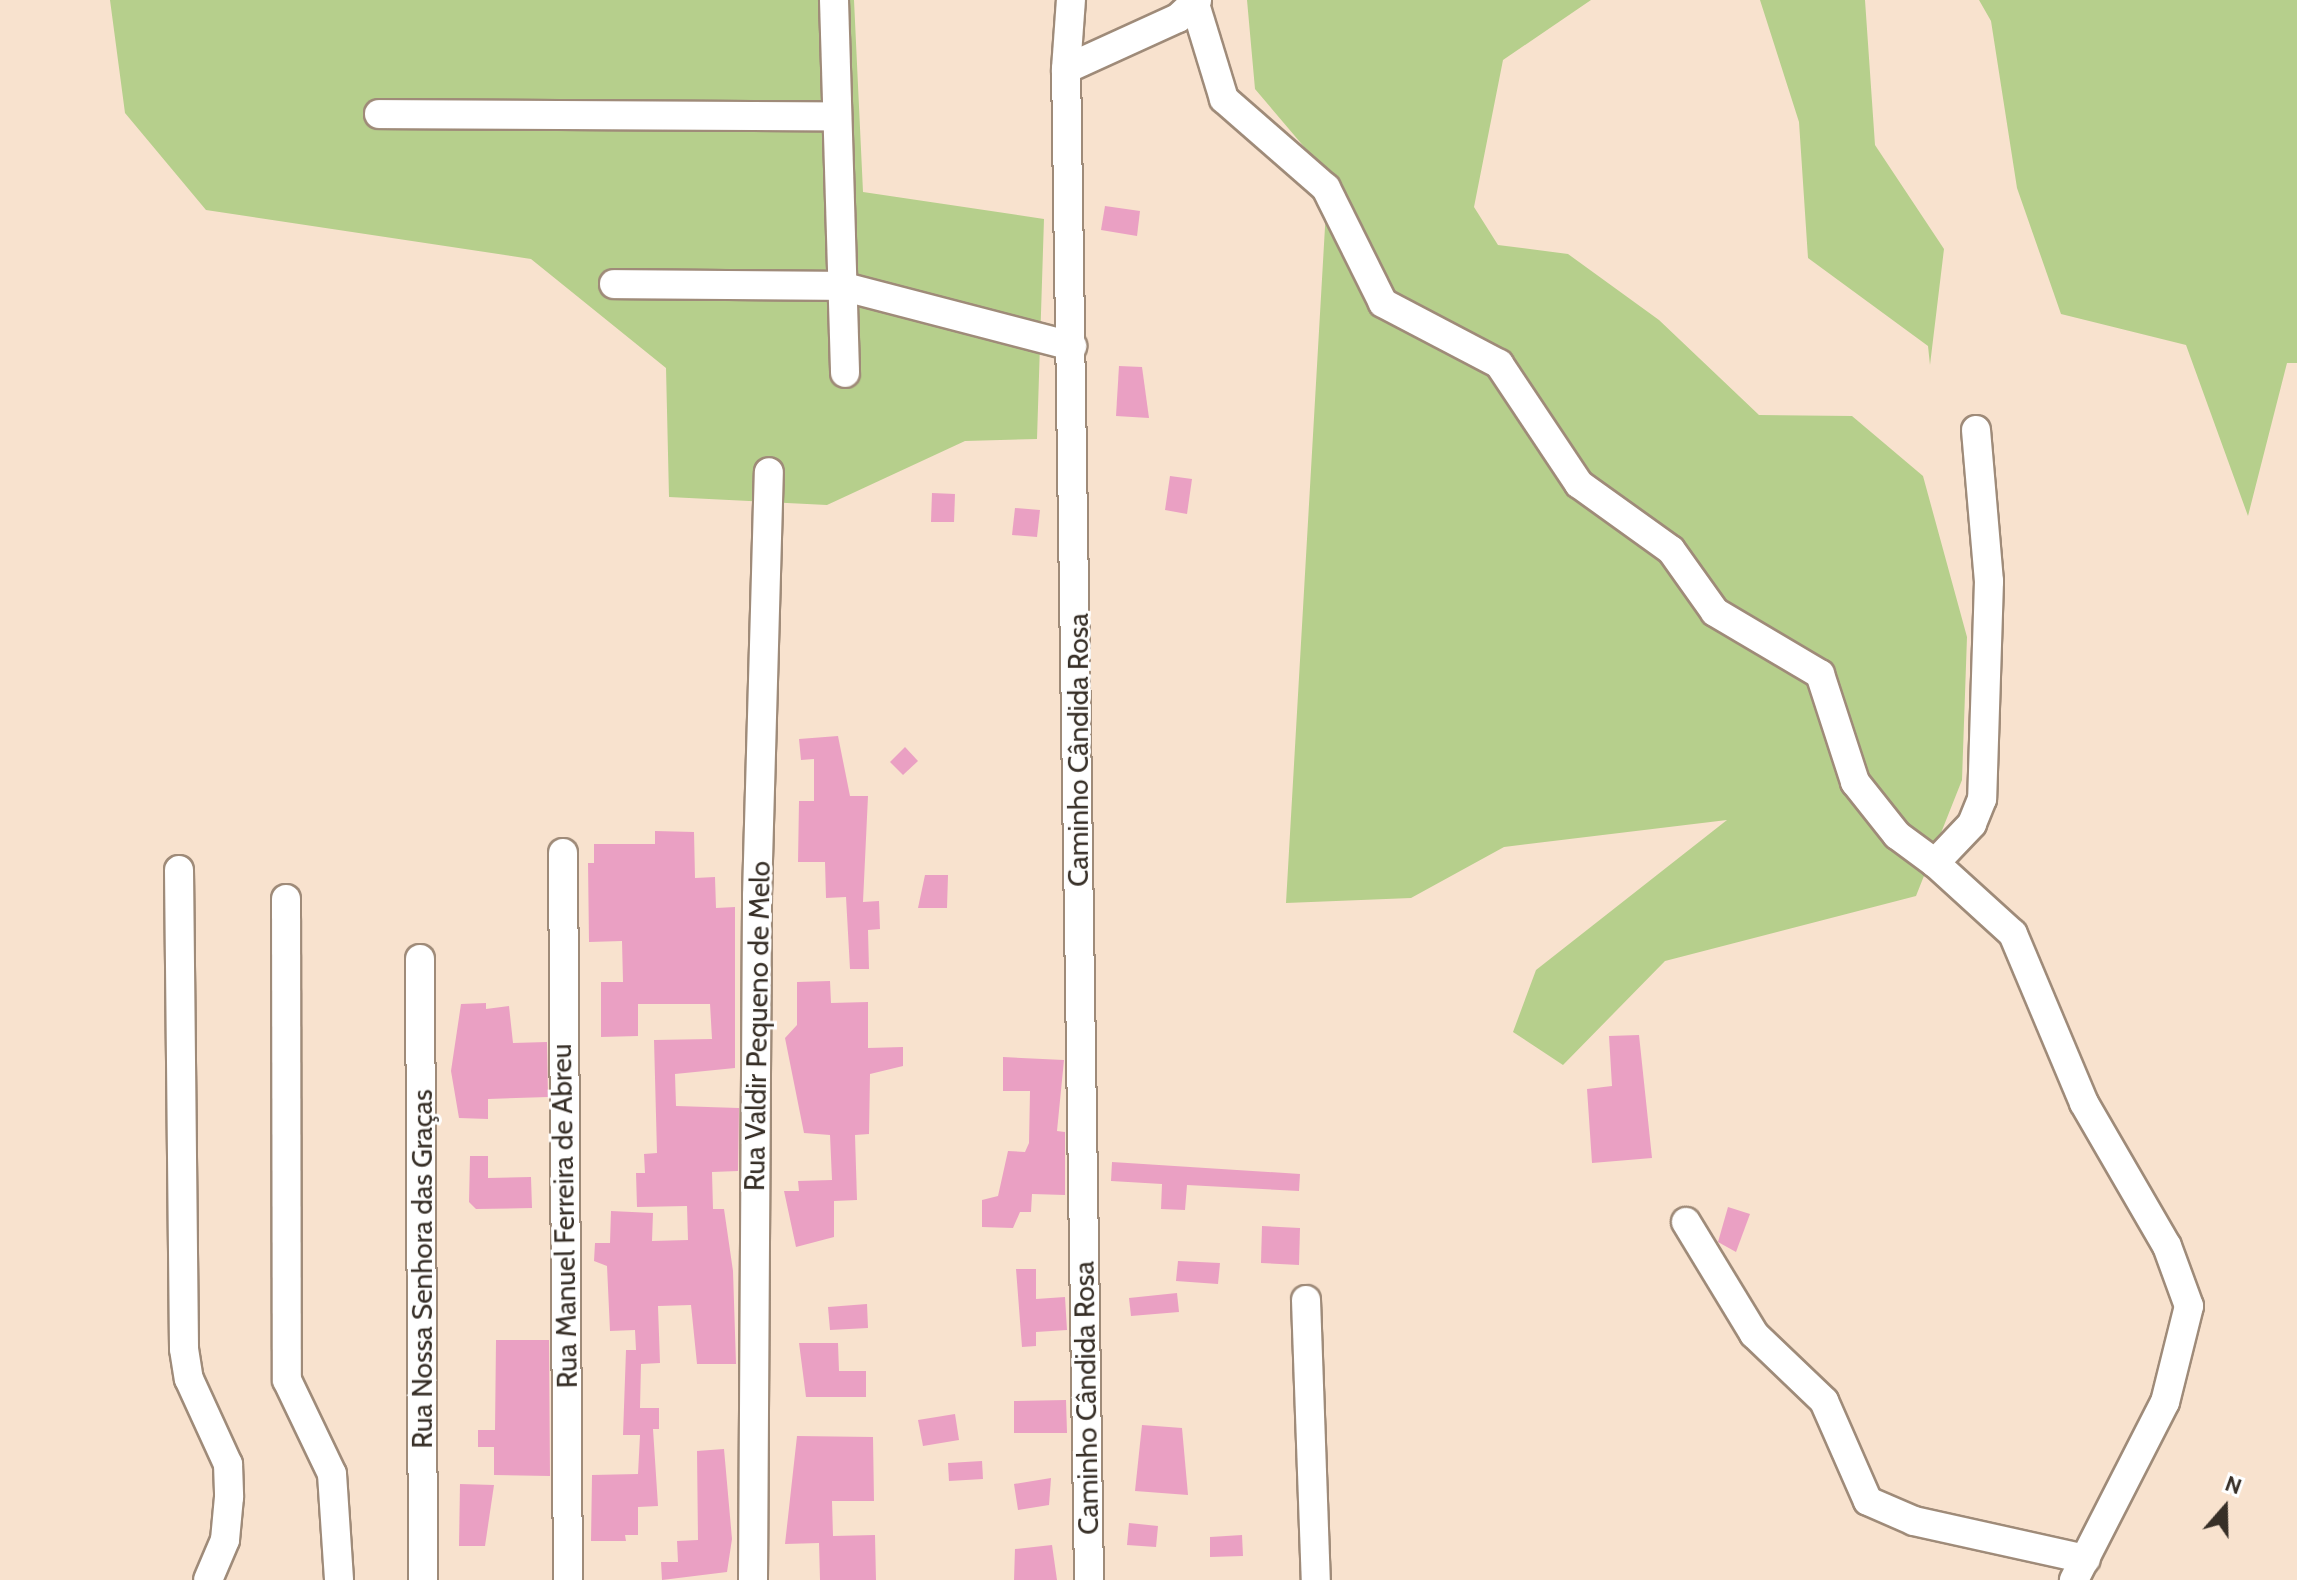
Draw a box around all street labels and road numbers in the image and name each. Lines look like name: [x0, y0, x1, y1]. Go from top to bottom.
street label: Caminho Cândida Rosa: [1061, 613, 1095, 887]
street label: Rua Valdir Pequeno de Melo: [737, 861, 777, 1191]
street label: Rua Manuel Ferreira de Abreu: [544, 1043, 584, 1389]
street label: Rua Nossa Senhora das Graças: [405, 1089, 439, 1449]
street label: Caminho Cândida Rosa: [1067, 1261, 1105, 1535]

